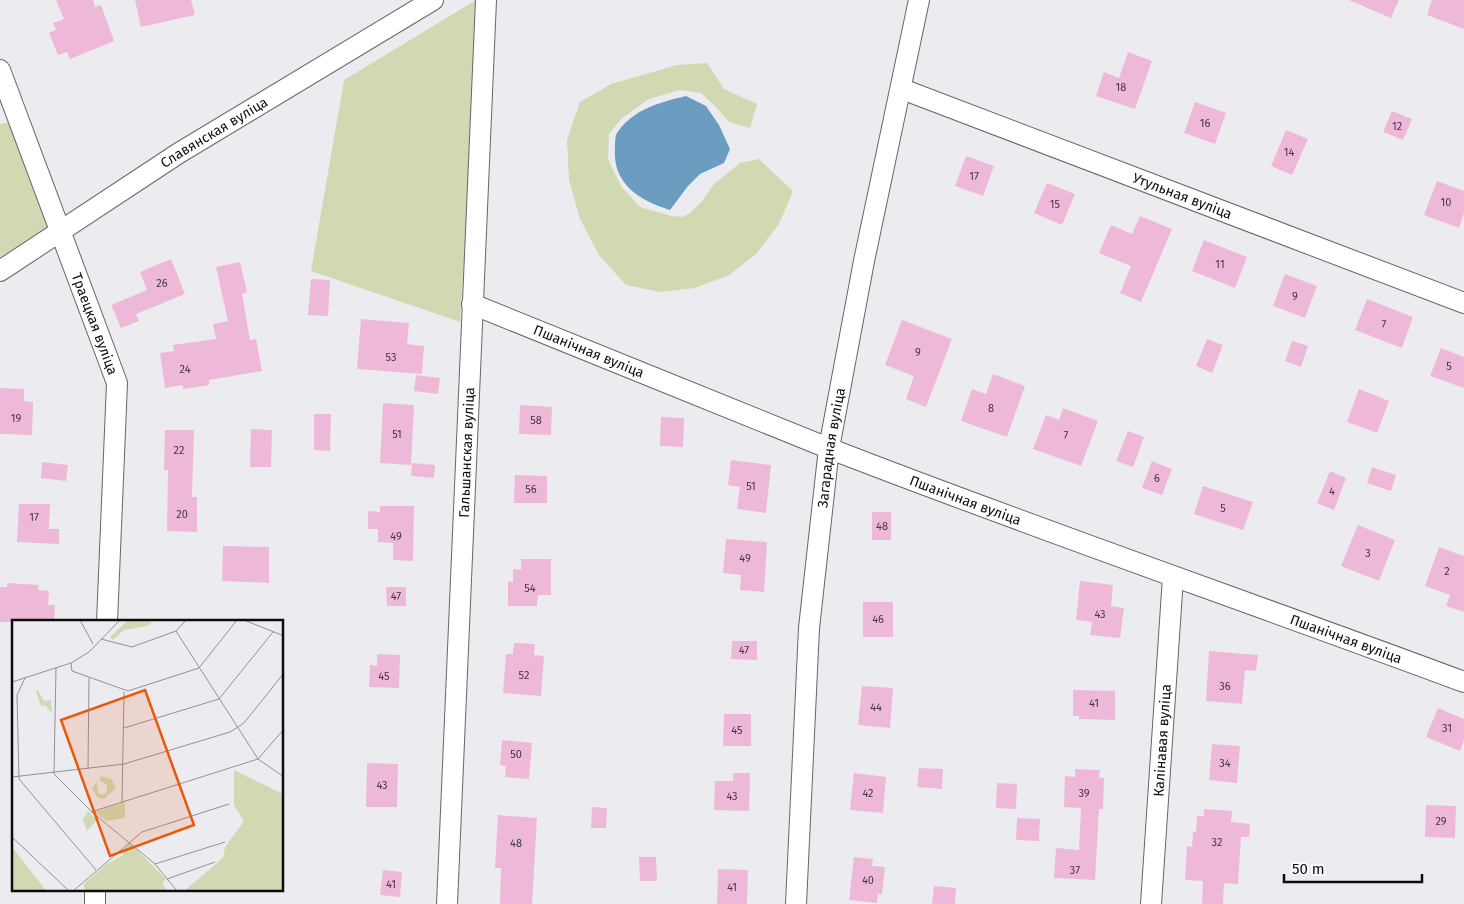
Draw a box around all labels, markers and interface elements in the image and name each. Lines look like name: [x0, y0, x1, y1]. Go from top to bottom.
house number: 18: [1116, 81, 1126, 94]
street label: Славянская вуліца: [157, 93, 271, 171]
house number: 16: [1200, 117, 1210, 130]
house number: 12: [1392, 120, 1402, 133]
house number: 14: [1284, 146, 1294, 159]
street label: Утульная вуліца: [1130, 169, 1235, 222]
house number: 17: [969, 170, 979, 183]
house number: 10: [1441, 196, 1451, 209]
house number: 15: [1050, 198, 1061, 211]
house number: 11: [1215, 258, 1225, 271]
street label: Траецкая вуліца: [68, 271, 122, 377]
house number: 26: [156, 277, 168, 290]
house number: 9: [1292, 290, 1298, 303]
house number: 7: [1382, 318, 1387, 331]
street label: Пшанічная вуліца: [531, 321, 647, 381]
house number: 9: [915, 346, 921, 359]
house number: 53: [386, 351, 396, 364]
house number: 5: [1446, 360, 1452, 373]
house number: 24: [180, 363, 191, 376]
street label: Загарадная вуліца: [814, 386, 849, 509]
street label: Гальшанская вуліца: [455, 387, 478, 518]
house number: 8: [988, 402, 994, 415]
house number: 19: [11, 412, 21, 425]
house number: 58: [530, 414, 542, 427]
house number: 51: [392, 428, 402, 441]
house number: 7: [1064, 429, 1069, 442]
house number: 22: [174, 444, 184, 457]
street label: Пшанічная вуліца: [907, 472, 1024, 529]
house number: 6: [1154, 472, 1160, 485]
house number: 51: [746, 480, 756, 493]
house number: 56: [525, 483, 537, 496]
house number: 4: [1329, 485, 1335, 498]
house number: 5: [1220, 502, 1226, 515]
house number: 20: [176, 508, 188, 521]
house number: 17: [29, 511, 39, 524]
house number: 48: [876, 520, 888, 533]
house number: 49: [390, 530, 402, 543]
house number: 3: [1365, 547, 1371, 560]
house number: 49: [739, 552, 751, 565]
house number: 2: [1444, 565, 1450, 578]
house number: 54: [524, 582, 536, 595]
house number: 47: [391, 590, 401, 603]
house number: 43: [1094, 608, 1106, 621]
street label: Пшанічная вуліца: [1288, 610, 1404, 667]
house number: 46: [872, 613, 884, 626]
inset map: [12, 620, 284, 892]
house number: 47: [739, 644, 749, 657]
house number: 52: [519, 669, 529, 682]
house number: 45: [378, 670, 390, 683]
house number: 36: [1219, 680, 1231, 693]
street label: Калінавая вуліца: [1150, 683, 1174, 797]
house number: 41: [1089, 697, 1099, 710]
house number: 44: [870, 701, 882, 714]
house number: 31: [1442, 722, 1452, 735]
house number: 45: [731, 724, 743, 737]
house number: 50: [510, 748, 522, 761]
house number: 34: [1219, 757, 1231, 770]
house number: 43: [376, 779, 388, 792]
house number: 42: [862, 787, 874, 800]
house number: 39: [1078, 787, 1090, 800]
house number: 43: [726, 790, 738, 803]
house number: 29: [1435, 815, 1447, 828]
house number: 32: [1212, 836, 1222, 849]
house number: 48: [510, 837, 522, 850]
scale bar: [1284, 852, 1422, 884]
text: 50 m: [1292, 860, 1325, 878]
house number: 37: [1070, 864, 1080, 877]
house number: 40: [862, 874, 874, 887]
house number: 41: [386, 878, 396, 891]
house number: 41: [727, 881, 737, 894]

